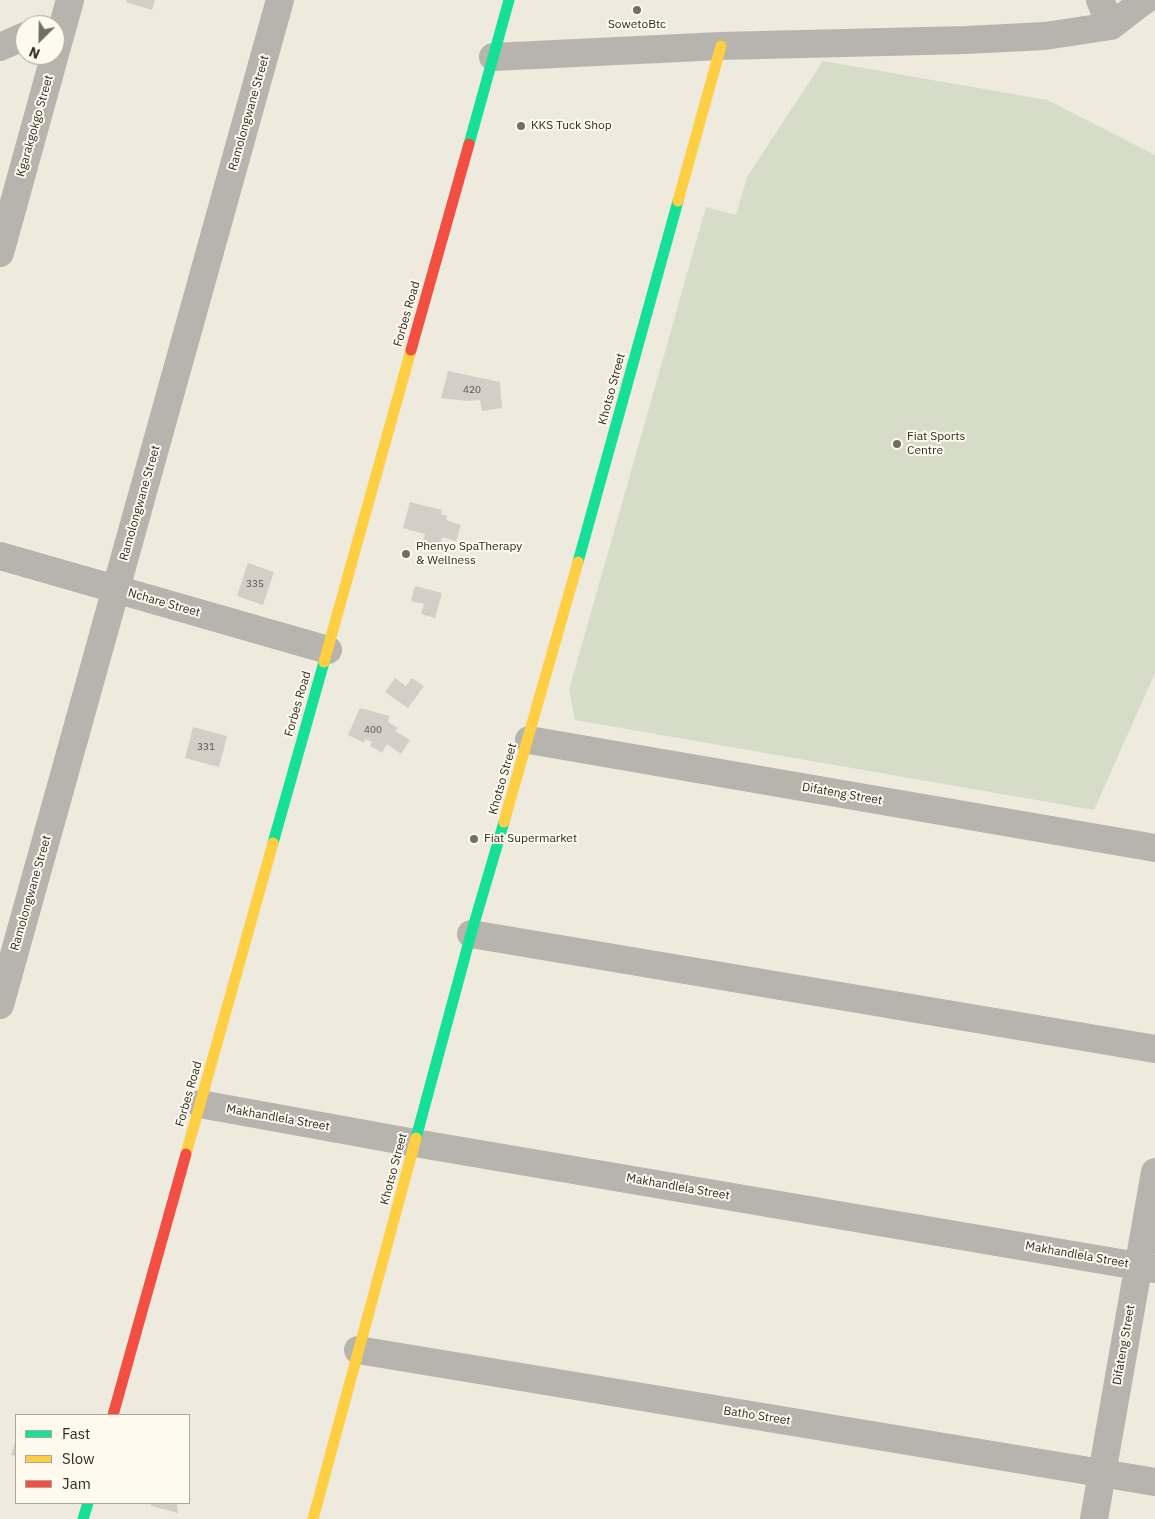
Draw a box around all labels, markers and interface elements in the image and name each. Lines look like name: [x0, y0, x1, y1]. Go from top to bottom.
marker: SowetoBtc: [631, 4, 643, 16]
north arrow: [15, 15, 65, 65]
place label: SowetoBtc: [608, 18, 666, 32]
text: N: [26, 43, 43, 63]
street label: Ramolongwane Street: [226, 54, 272, 172]
street label: Kgarakgokgo Street: [14, 74, 56, 178]
place label: KKS Tuck Shop: [531, 119, 612, 133]
marker: KKS Tuck Shop: [515, 120, 527, 132]
street label: Forbes Road: [391, 280, 423, 348]
street label: Khotso Street: [596, 352, 628, 426]
house number: 420: [463, 384, 481, 396]
place label: Fiat Sports Centre: [907, 430, 965, 458]
marker: Fiat Sports Centre: [891, 438, 903, 450]
street label: Ramolongwane Street: [117, 444, 163, 562]
place label: Phenyo SpaTherapy & Wellness: [416, 540, 522, 568]
marker: Phenyo SpaTherapy & Wellness: [400, 548, 412, 560]
house number: 335: [246, 578, 264, 590]
street label: Nchare Street: [126, 586, 202, 620]
street label: Forbes Road: [282, 670, 314, 738]
house number: 400: [364, 724, 382, 736]
house number: 331: [197, 741, 215, 753]
street label: Khotso Street: [486, 742, 520, 816]
street label: Difateng Street: [801, 780, 883, 808]
place label: Fiat Supermarket: [484, 832, 577, 846]
marker: Fiat Supermarket: [468, 833, 480, 845]
street label: Ramolongwane Street: [8, 834, 54, 952]
street label: Forbes Road: [173, 1060, 205, 1128]
street label: Makhandlela Street: [225, 1102, 331, 1134]
street label: Khotso Street: [378, 1132, 410, 1206]
street label: Makhandlela Street: [625, 1171, 731, 1203]
street label: Makhandlela Street: [1024, 1239, 1130, 1271]
street label: Difateng Street: [1110, 1304, 1138, 1386]
street label: Batho Street: [722, 1404, 792, 1428]
legend: [15, 1414, 190, 1504]
text: Fast: [62, 1424, 90, 1443]
text: Slow: [62, 1449, 95, 1468]
text: Jam: [62, 1474, 91, 1493]

